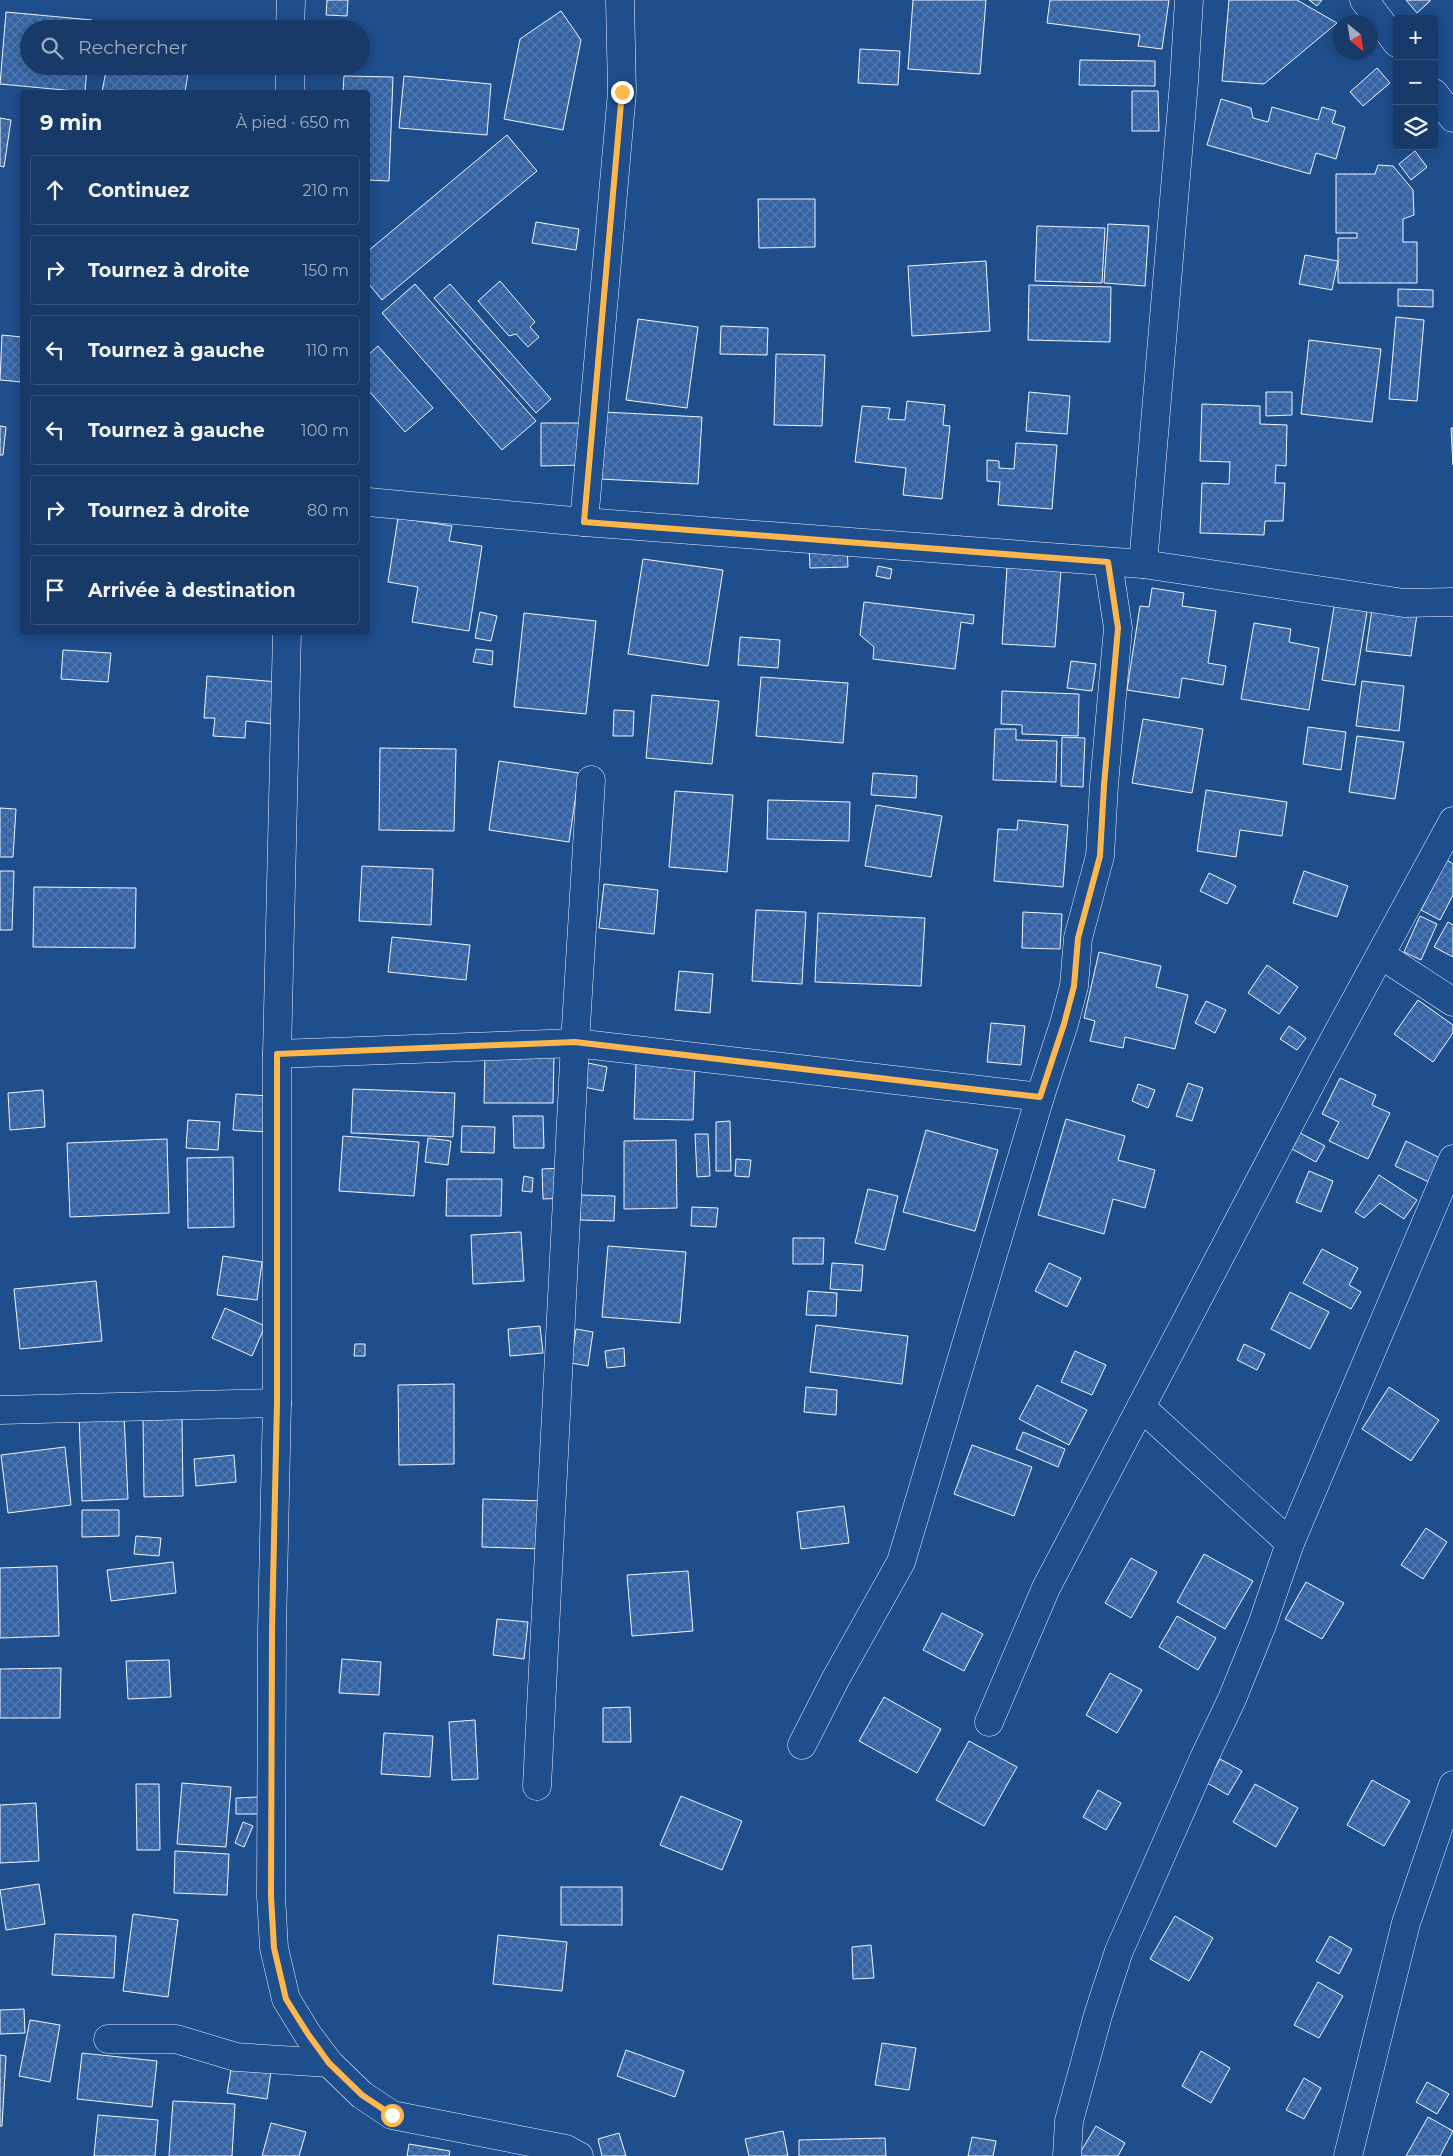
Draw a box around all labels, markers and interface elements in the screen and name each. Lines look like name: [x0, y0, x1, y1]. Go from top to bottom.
north arrow: [1333, 15, 1378, 60]
map controls: [1393, 15, 1438, 150]
button: +: [1393, 15, 1438, 60]
search box: [20, 20, 370, 75]
icon: search: [38, 34, 66, 62]
text: Rechercher: [78, 36, 188, 59]
button: −: [1393, 60, 1438, 105]
route end: [611, 81, 634, 104]
button: layers: [1393, 105, 1438, 150]
text: 9 min: [40, 110, 102, 135]
text: À pied · 650 m: [236, 113, 350, 132]
icon: ahead: [41, 176, 69, 204]
text: Continuez: [88, 179, 189, 202]
text: 210 m: [302, 181, 349, 200]
icon: right: [41, 256, 69, 284]
text: Tournez à droite: [88, 259, 249, 282]
text: 150 m: [302, 261, 349, 280]
icon: left: [41, 336, 69, 364]
text: Tournez à gauche: [88, 339, 265, 362]
text: 110 m: [306, 341, 349, 360]
icon: left: [41, 416, 69, 444]
text: Tournez à gauche: [88, 419, 265, 442]
text: 100 m: [301, 421, 349, 440]
icon: right: [41, 496, 69, 524]
text: Tournez à droite: [88, 499, 249, 522]
text: 80 m: [307, 501, 349, 520]
icon: arrive: [41, 576, 69, 604]
text: Arrivée à destination: [88, 579, 296, 602]
route start: [381, 2104, 404, 2127]

